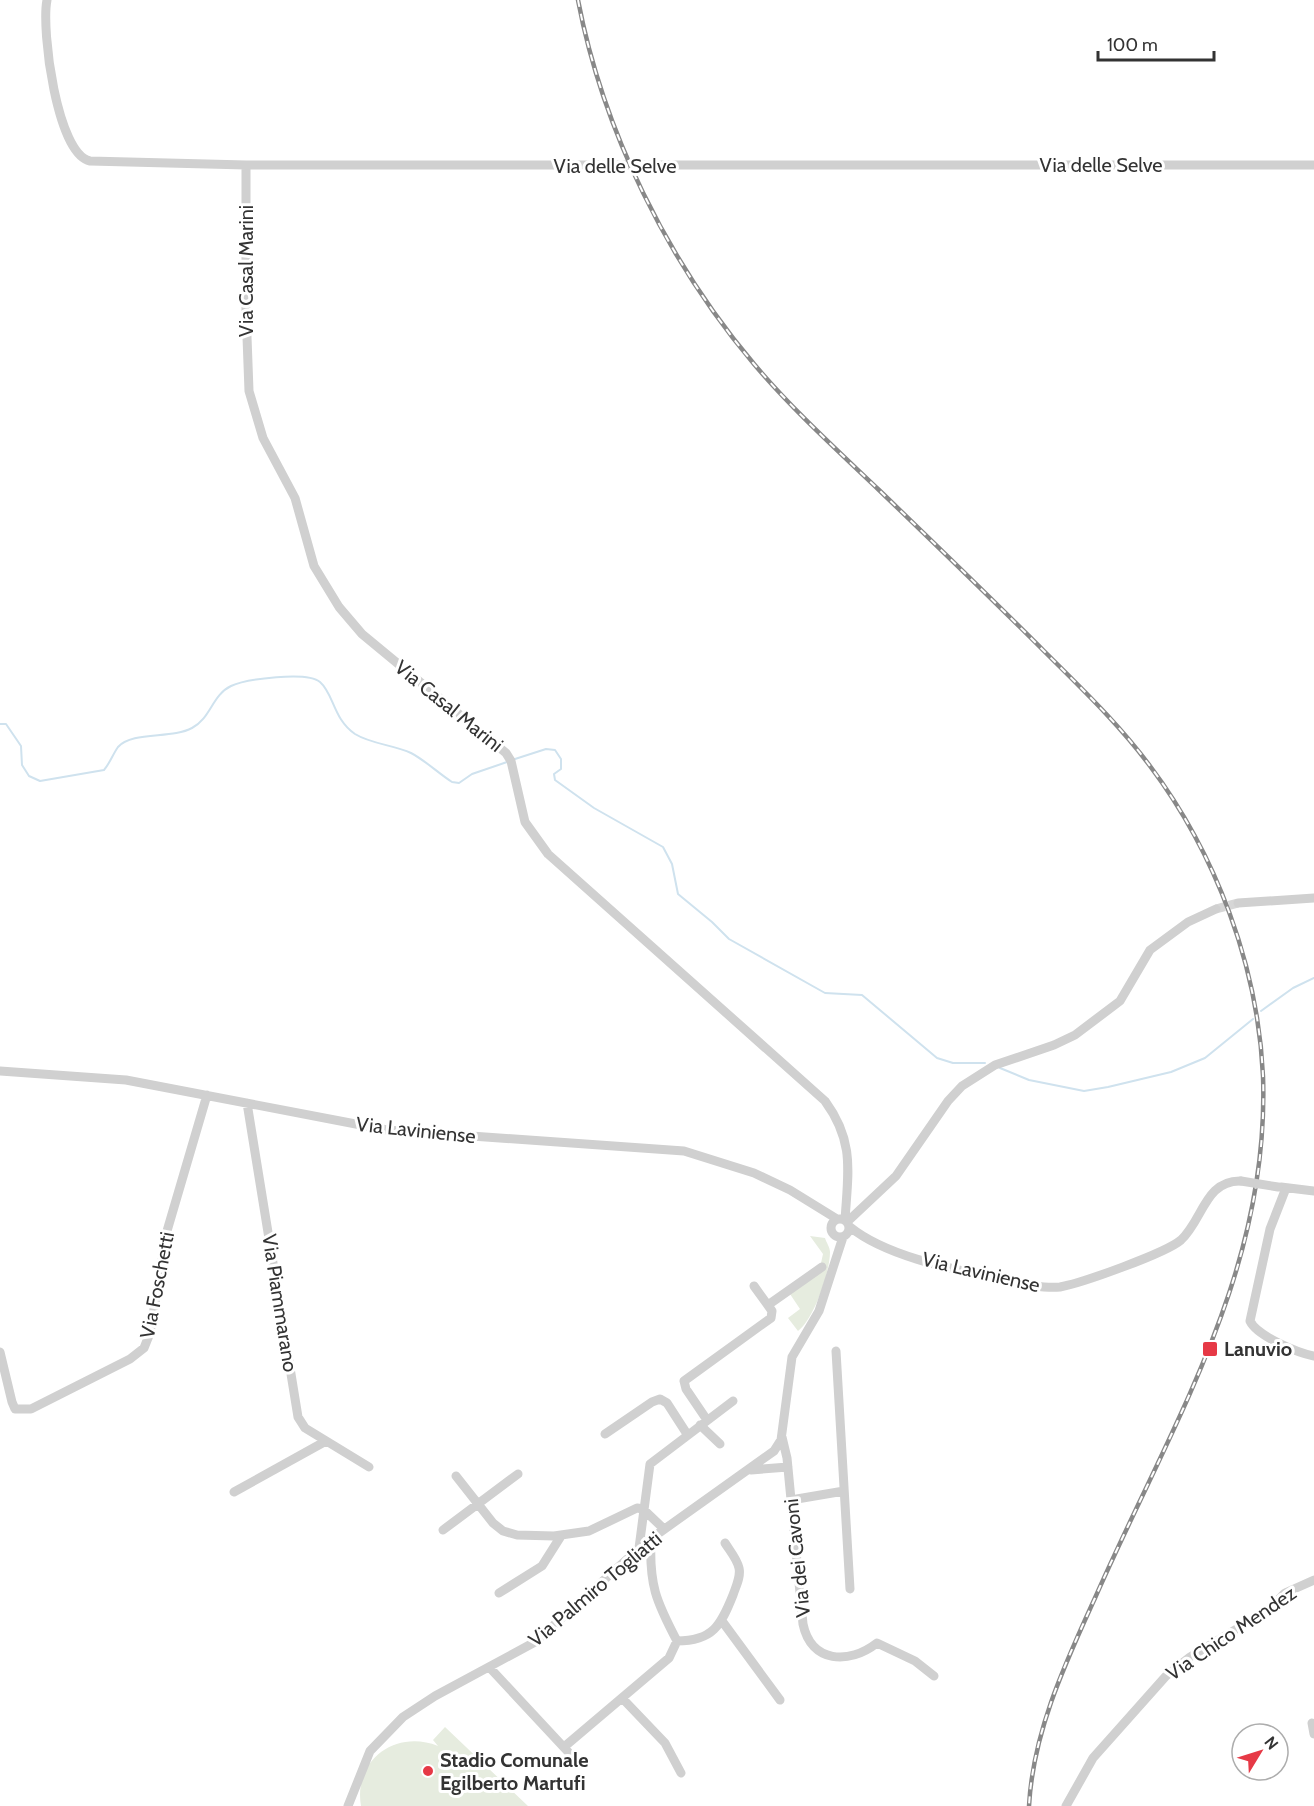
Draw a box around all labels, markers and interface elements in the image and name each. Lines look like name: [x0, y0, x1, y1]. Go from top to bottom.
scale bar: [1098, 24, 1214, 62]
text: 100 m: [1107, 34, 1158, 56]
street label: Via delle Selve: [1039, 153, 1163, 177]
street label: Via delle Selve: [553, 154, 677, 178]
street label: Via Casal Marini: [234, 205, 258, 337]
street label: Via Casal Marini: [390, 655, 508, 757]
street label: Via Laviniense: [355, 1112, 477, 1148]
street label: Via Foschetti: [135, 1230, 179, 1340]
street label: Via Piammarano: [257, 1232, 303, 1374]
street label: Via Laviniense: [920, 1247, 1042, 1297]
place label: Lanuvio: [1224, 1337, 1292, 1361]
marker: Lanuvio: [1201, 1340, 1219, 1358]
street label: Via dei Cavoni: [779, 1498, 815, 1618]
street label: Via Palmiro Togliatti: [524, 1526, 666, 1652]
street label: Via Chico Mendez: [1162, 1581, 1300, 1685]
north arrow: [1230, 1722, 1290, 1782]
text: N: [1260, 1733, 1282, 1753]
place label: Stadio Comunale Egilberto Martufi: [440, 1748, 589, 1795]
marker: Stadio Comunale Egilberto Martufi: [421, 1764, 435, 1778]

